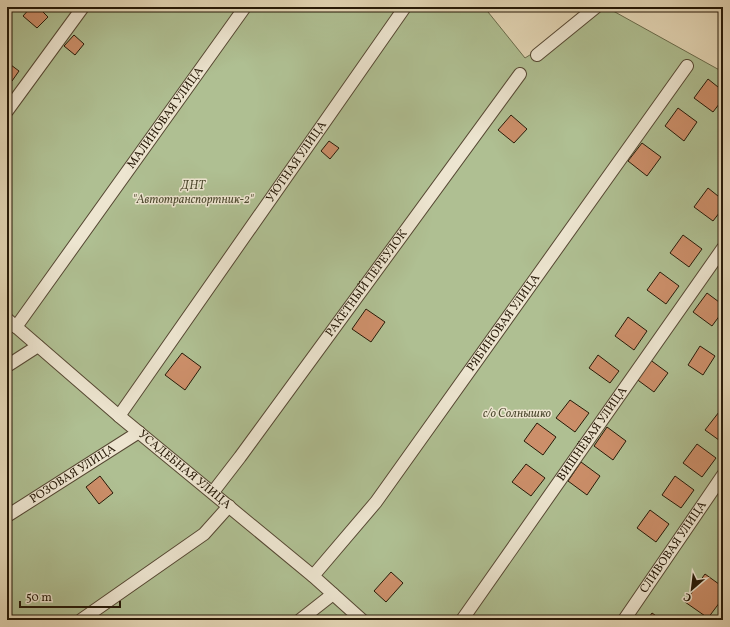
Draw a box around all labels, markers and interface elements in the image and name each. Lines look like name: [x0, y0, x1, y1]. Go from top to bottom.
street label: МАЛИНОВАЯ УЛИЦА: [124, 63, 208, 172]
street label: УЮТНАЯ УЛИЦА: [263, 118, 331, 206]
park label: ДНТ "Автотранспортник-2": [133, 178, 255, 208]
street label: РАКЕТНЫЙ ПЕРЕУЛОК: [322, 227, 411, 340]
street label: РЯБИНОВАЯ УЛИЦА: [463, 271, 544, 375]
street label: ВИШНЁВАЯ УЛИЦА: [554, 383, 631, 485]
park label: с/о Солнышко: [483, 406, 552, 422]
street label: УСАДЕБНАЯ УЛИЦА: [135, 427, 235, 513]
street label: РОЗОВАЯ УЛИЦА: [27, 441, 119, 507]
street label: СЛИВОВАЯ УЛИЦА: [638, 499, 710, 597]
north arrow: [672, 569, 712, 609]
scale bar: [20, 583, 120, 609]
text: 50 m: [26, 590, 52, 606]

